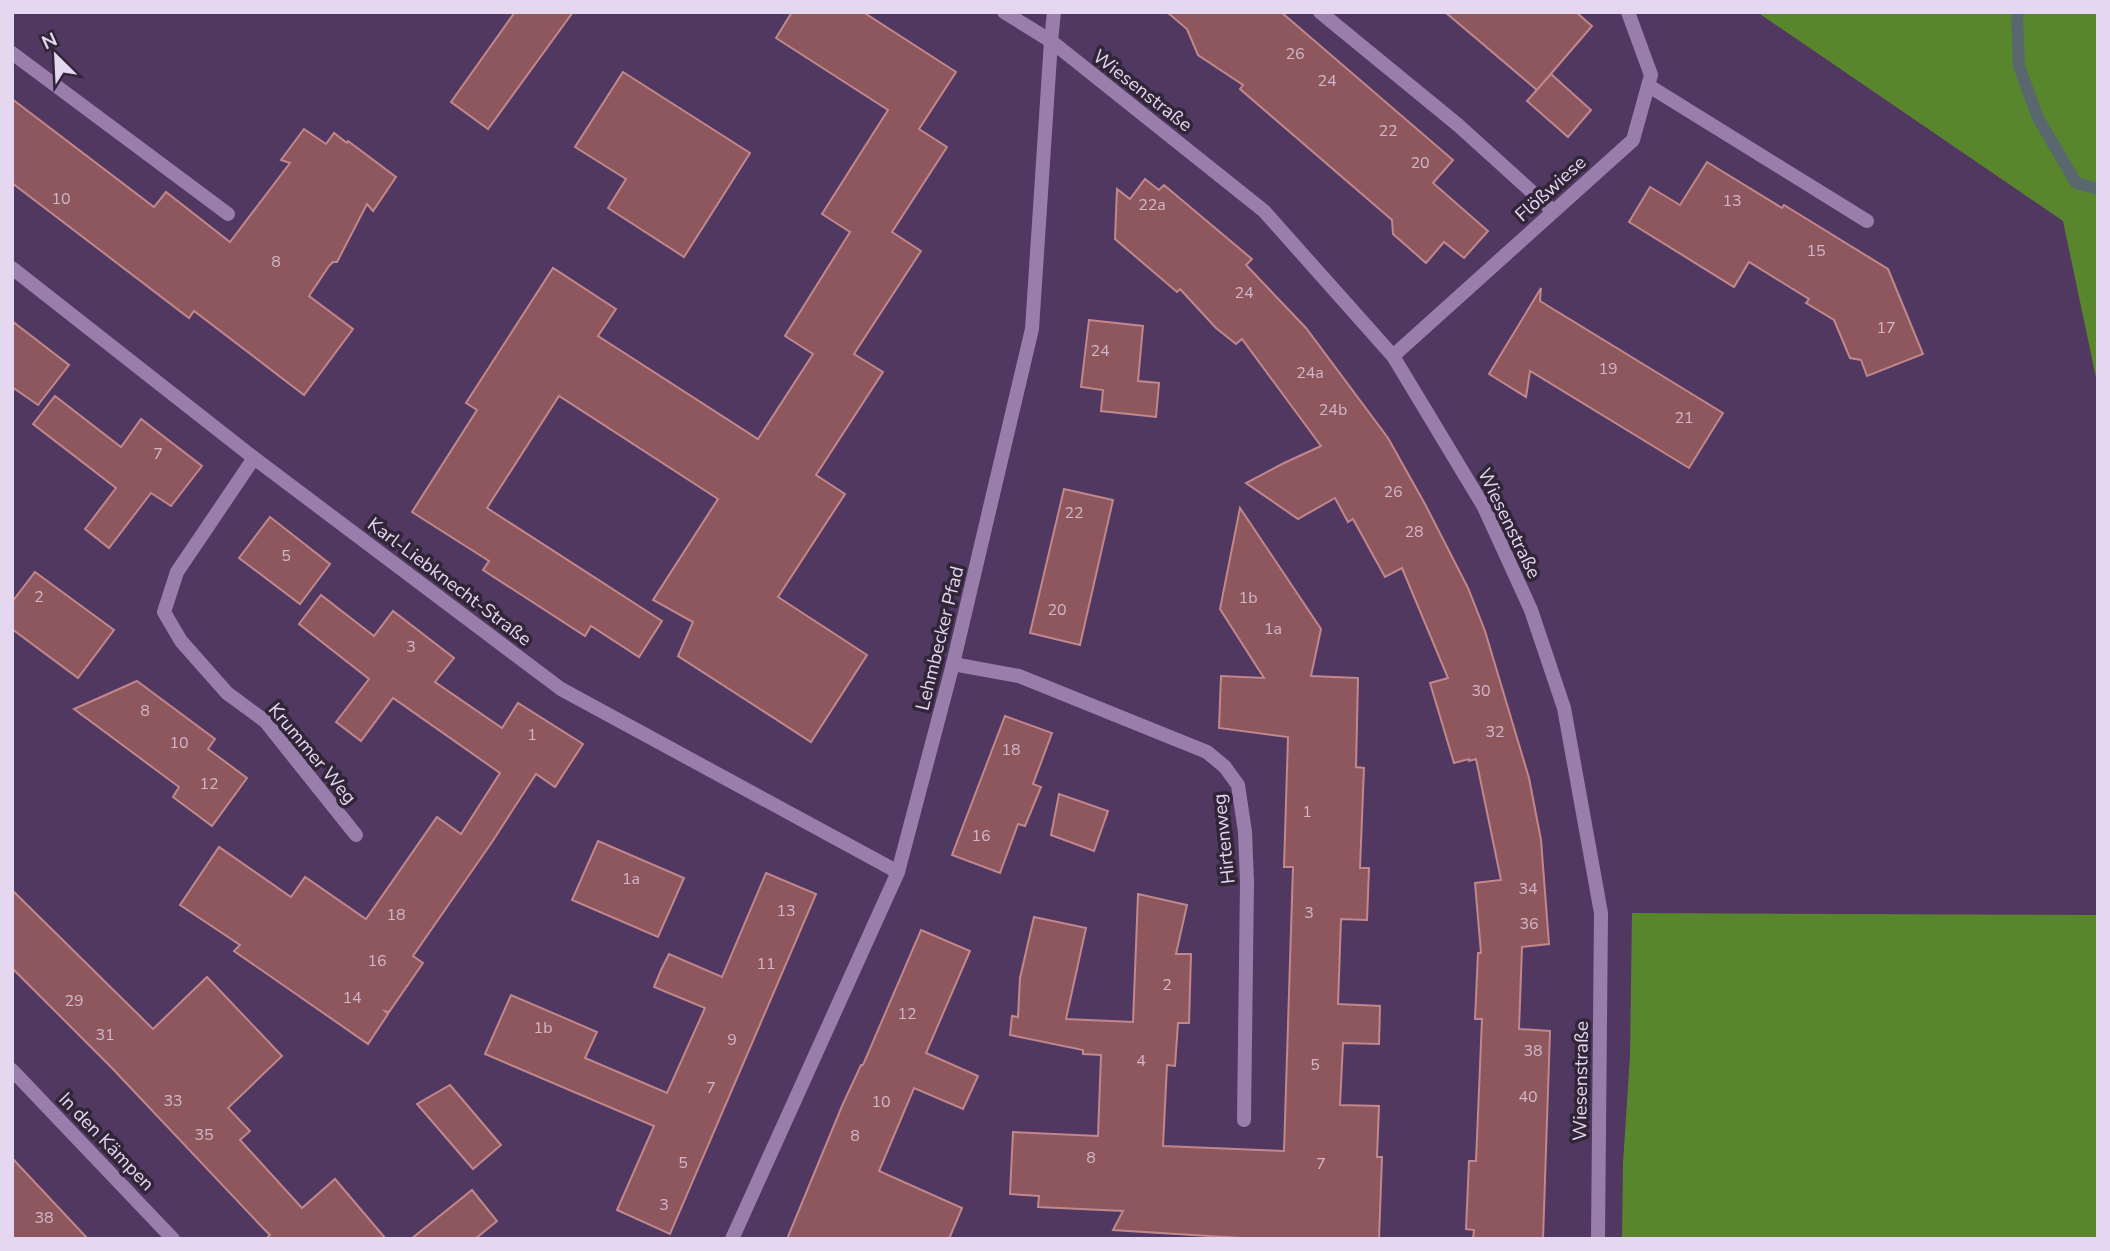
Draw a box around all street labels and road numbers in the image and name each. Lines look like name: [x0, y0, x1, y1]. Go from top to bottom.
street label: Wiesenstraße: [1087, 44, 1198, 138]
street label: Flößwiese: [1509, 150, 1592, 228]
street label: Wiesenstraße: [1471, 464, 1547, 583]
street label: Karl-Liebknecht-Straße: [362, 511, 537, 652]
street label: Lehmbecker Pfad: [909, 563, 970, 713]
street label: Krummer Weg: [262, 698, 362, 810]
street label: Hirtenweg: [1206, 792, 1242, 885]
street label: Wiesenstraße: [1567, 1021, 1595, 1141]
street label: In den Kämpen: [53, 1087, 160, 1197]

